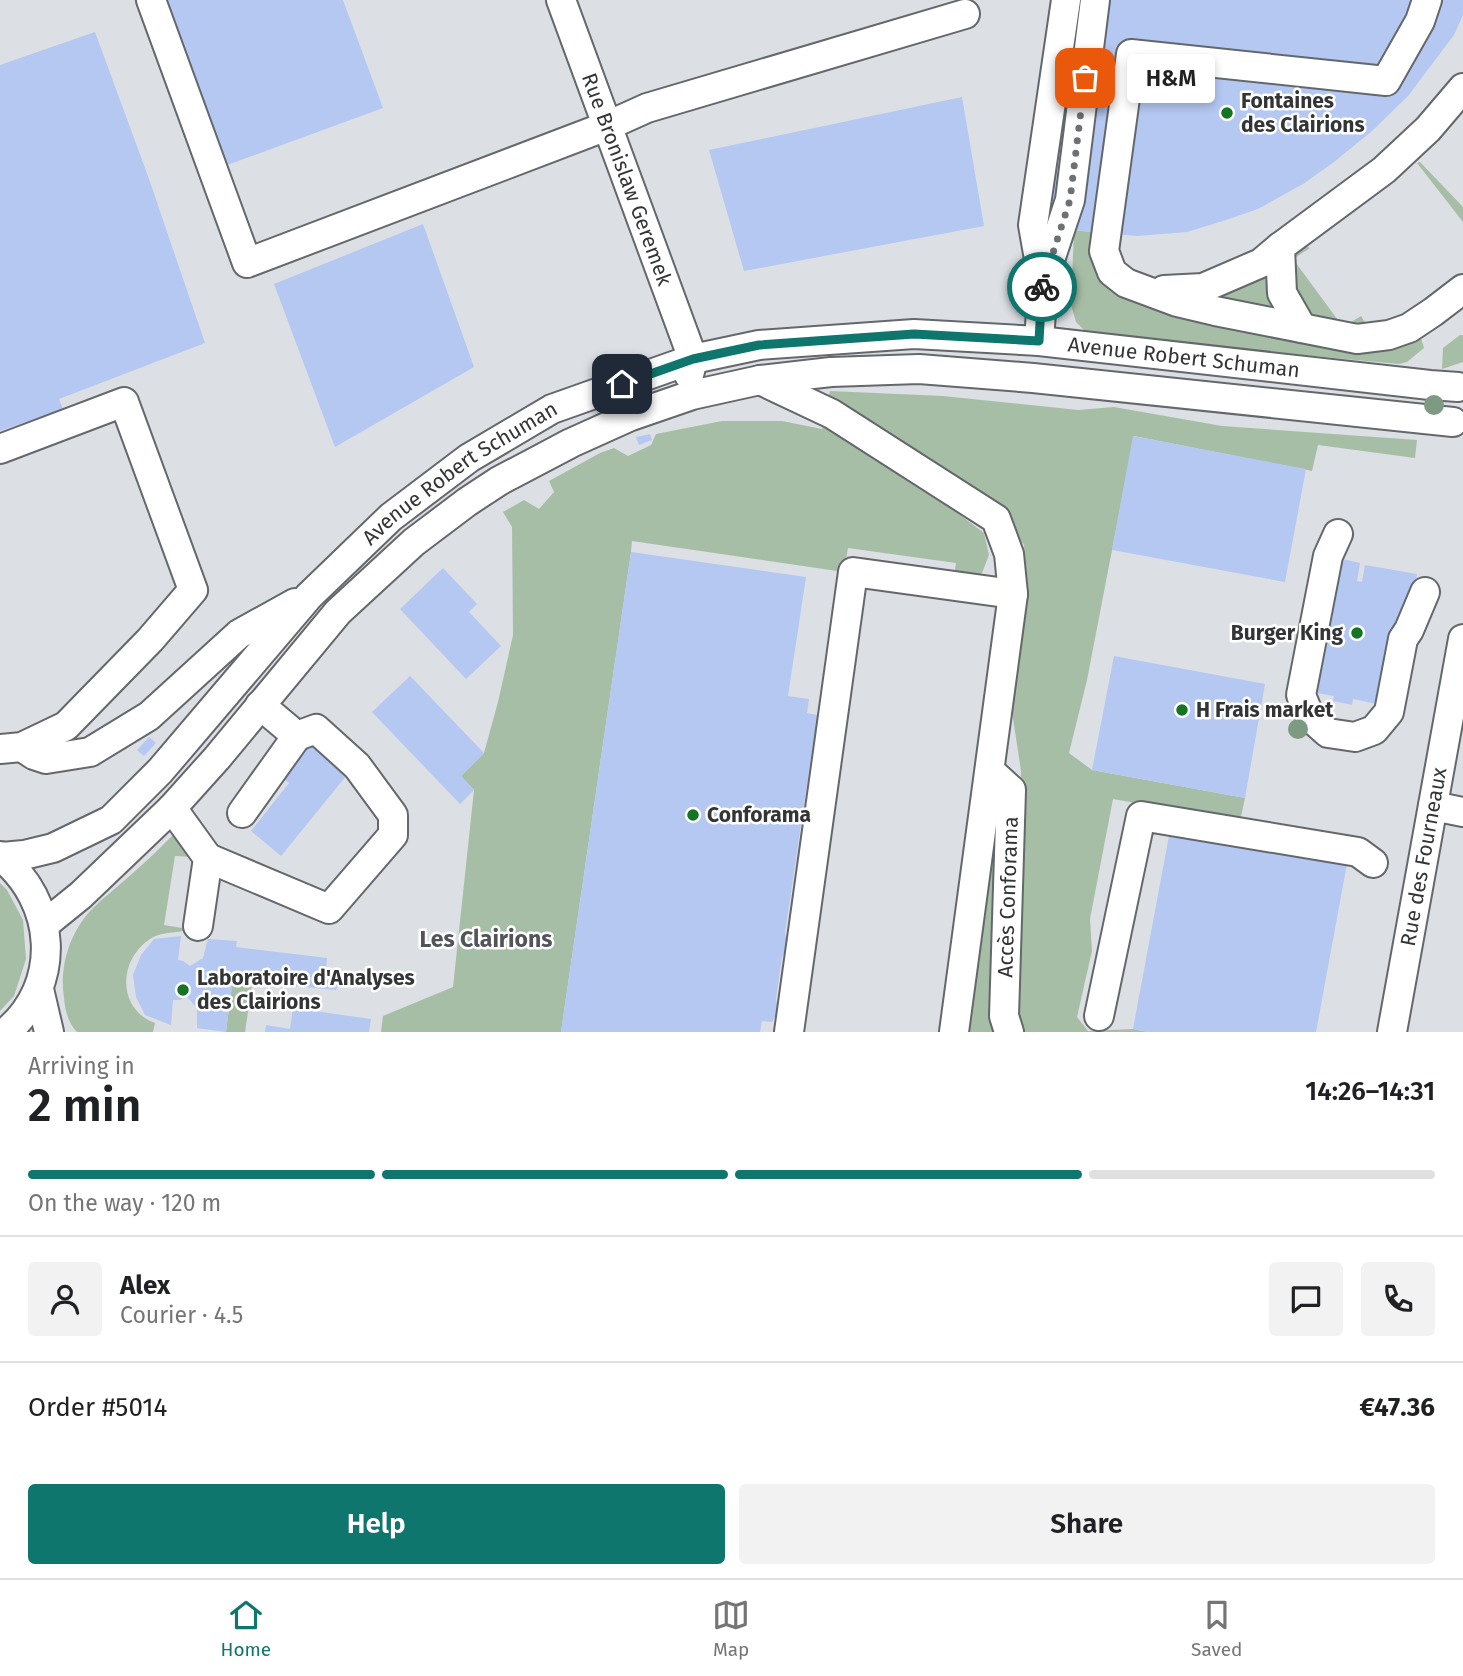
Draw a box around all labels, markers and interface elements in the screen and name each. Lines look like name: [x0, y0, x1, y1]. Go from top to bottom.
pin: [1055, 48, 1115, 108]
callout: H&M: [1127, 54, 1214, 102]
icon: bag: [1066, 59, 1104, 97]
text: H&M: [1146, 64, 1196, 92]
street label: Rue Bronislaw Geremek: [576, 69, 678, 289]
place label: Fontaines des Clairions: [1241, 88, 1365, 138]
marker: Fontaines des Clairions: [1219, 105, 1235, 121]
courier: [1007, 252, 1077, 322]
icon: bike: [1023, 268, 1061, 306]
street label: Avenue Robert Schuman: [1067, 331, 1301, 383]
pin: [592, 354, 652, 414]
icon: home: [603, 365, 641, 403]
street label: Avenue Robert Schuman: [357, 396, 562, 551]
place label: Burger King: [1231, 620, 1343, 646]
marker: Burger King: [1349, 625, 1365, 641]
place label: H Frais market: [1196, 697, 1334, 723]
marker: H Frais market: [1174, 702, 1190, 718]
street label: Rue des Fourneaux: [1395, 765, 1453, 948]
place label: Conforama: [707, 802, 811, 828]
marker: Conforama: [685, 807, 701, 823]
street label: Accès Conforama: [992, 816, 1024, 978]
district label: Les Clairions: [420, 925, 552, 953]
place label: Laboratoire d'Analyses des Clairions: [197, 965, 415, 1015]
marker: Laboratoire d'Analyses des Clairions: [175, 982, 191, 998]
text: Arriving in: [28, 1052, 135, 1080]
text: 14:26–14:31: [1305, 1076, 1435, 1107]
text: 2 min: [28, 1078, 141, 1133]
text: On the way · 120 m: [28, 1189, 221, 1217]
button: person: [28, 1262, 102, 1336]
button: chat: [1269, 1262, 1343, 1336]
button: phone: [1361, 1262, 1435, 1336]
text: Alex: [120, 1270, 170, 1301]
text: Courier · 4.5: [120, 1301, 243, 1329]
text: Order #5014: [28, 1392, 167, 1423]
text: €47.36: [1359, 1392, 1435, 1423]
button: Help: [28, 1484, 725, 1564]
button: Share: [739, 1484, 1435, 1564]
tab: Home: [220, 1596, 271, 1661]
tab: Map: [712, 1596, 750, 1661]
tab: Saved: [1191, 1596, 1242, 1661]

